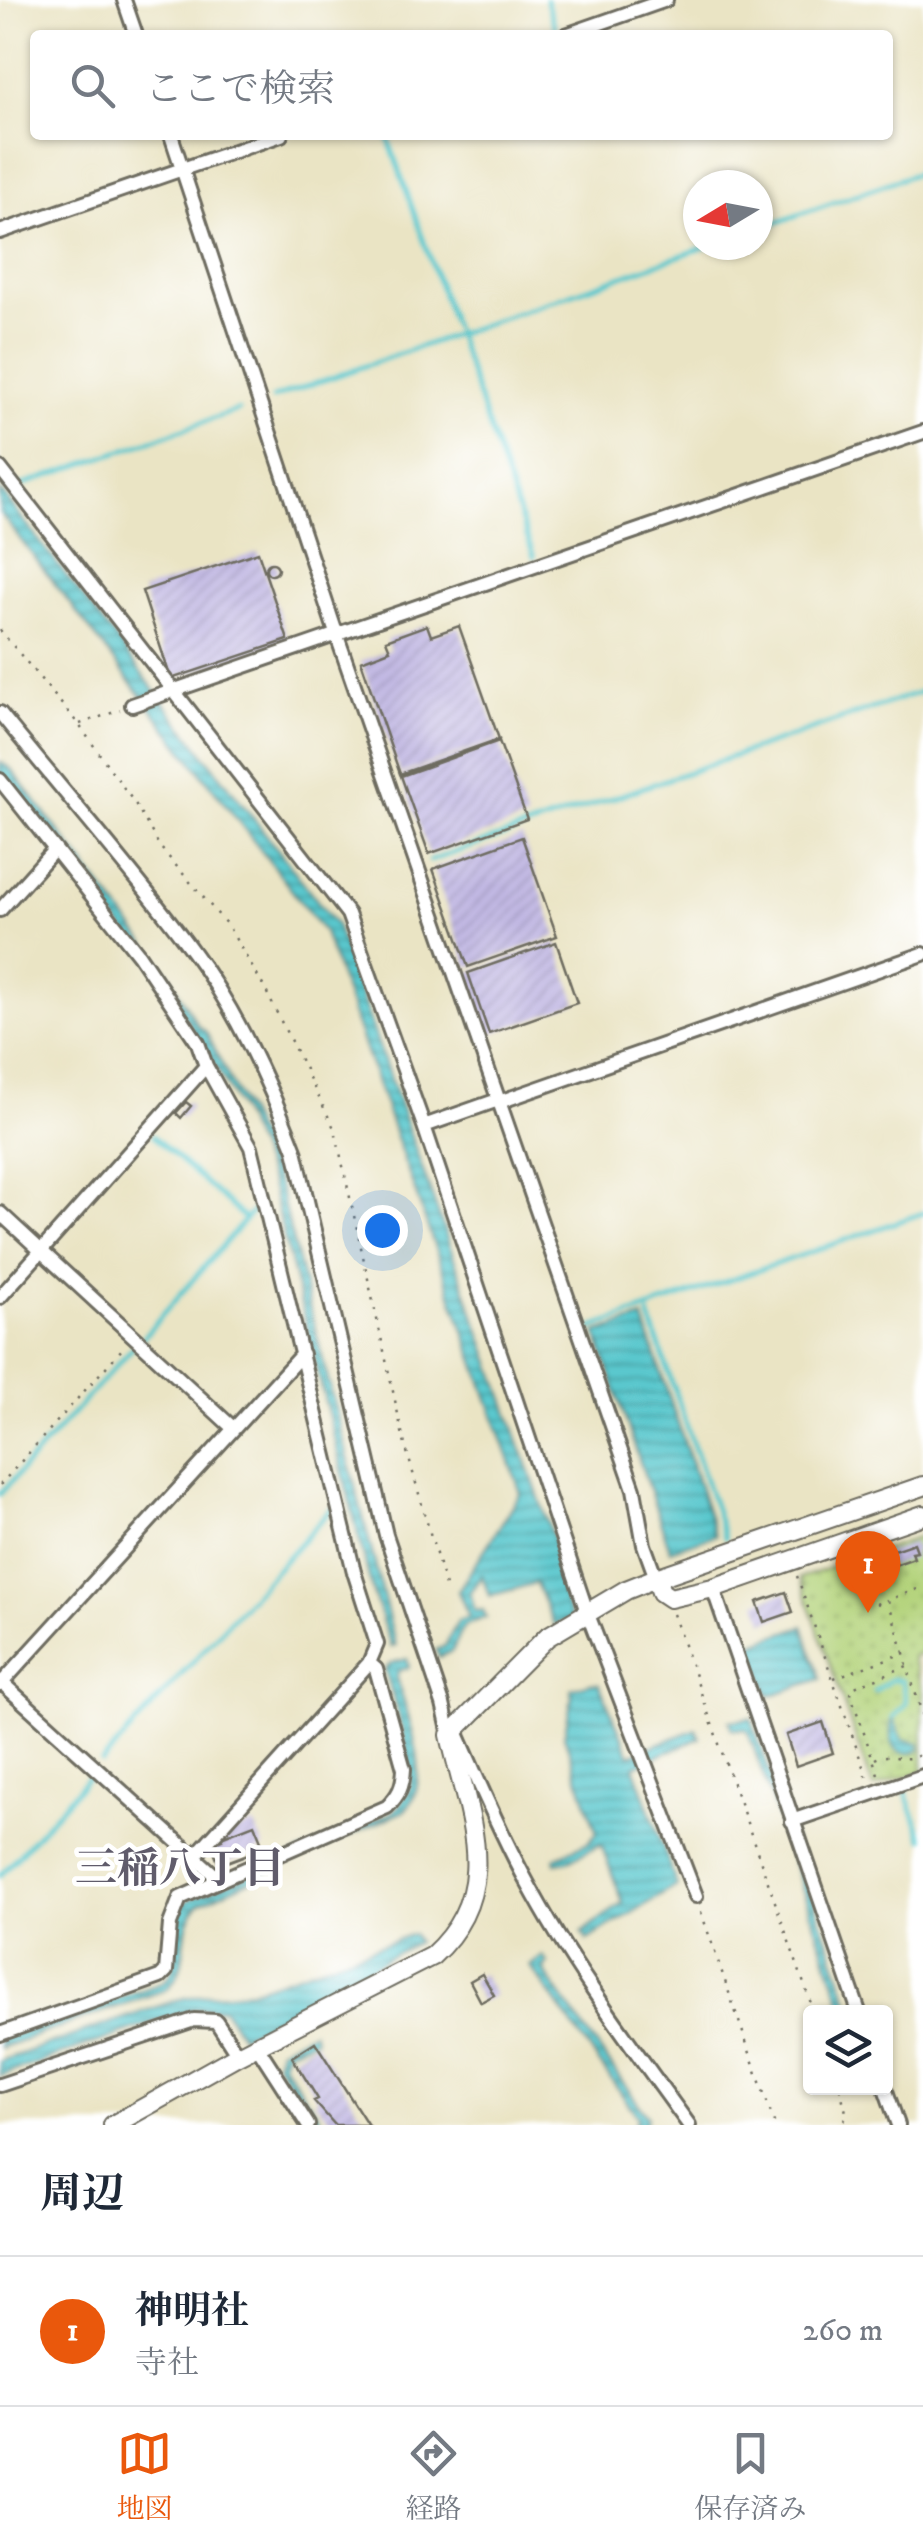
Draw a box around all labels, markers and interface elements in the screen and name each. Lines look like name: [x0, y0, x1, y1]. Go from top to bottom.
search box: [30, 30, 893, 140]
icon: search: [65, 58, 120, 113]
text: ここで検索: [145, 66, 335, 114]
north arrow: [683, 170, 773, 260]
your location: [357, 1205, 408, 1256]
pin: 1: [836, 1530, 900, 1613]
district label: 三稲八丁目: [75, 1844, 285, 1896]
map controls: [803, 2005, 893, 2095]
button: layers: [803, 2005, 893, 2095]
text: 周辺: [40, 2169, 124, 2221]
text: 神明社: [135, 2288, 249, 2336]
text: 1: [67, 2311, 78, 2351]
text: 260 m: [803, 2311, 883, 2351]
text: 寺社: [135, 2344, 199, 2384]
tab: 地図: [116, 2426, 173, 2527]
tab: 経路: [405, 2426, 462, 2527]
tab: 保存済み: [694, 2426, 807, 2527]

